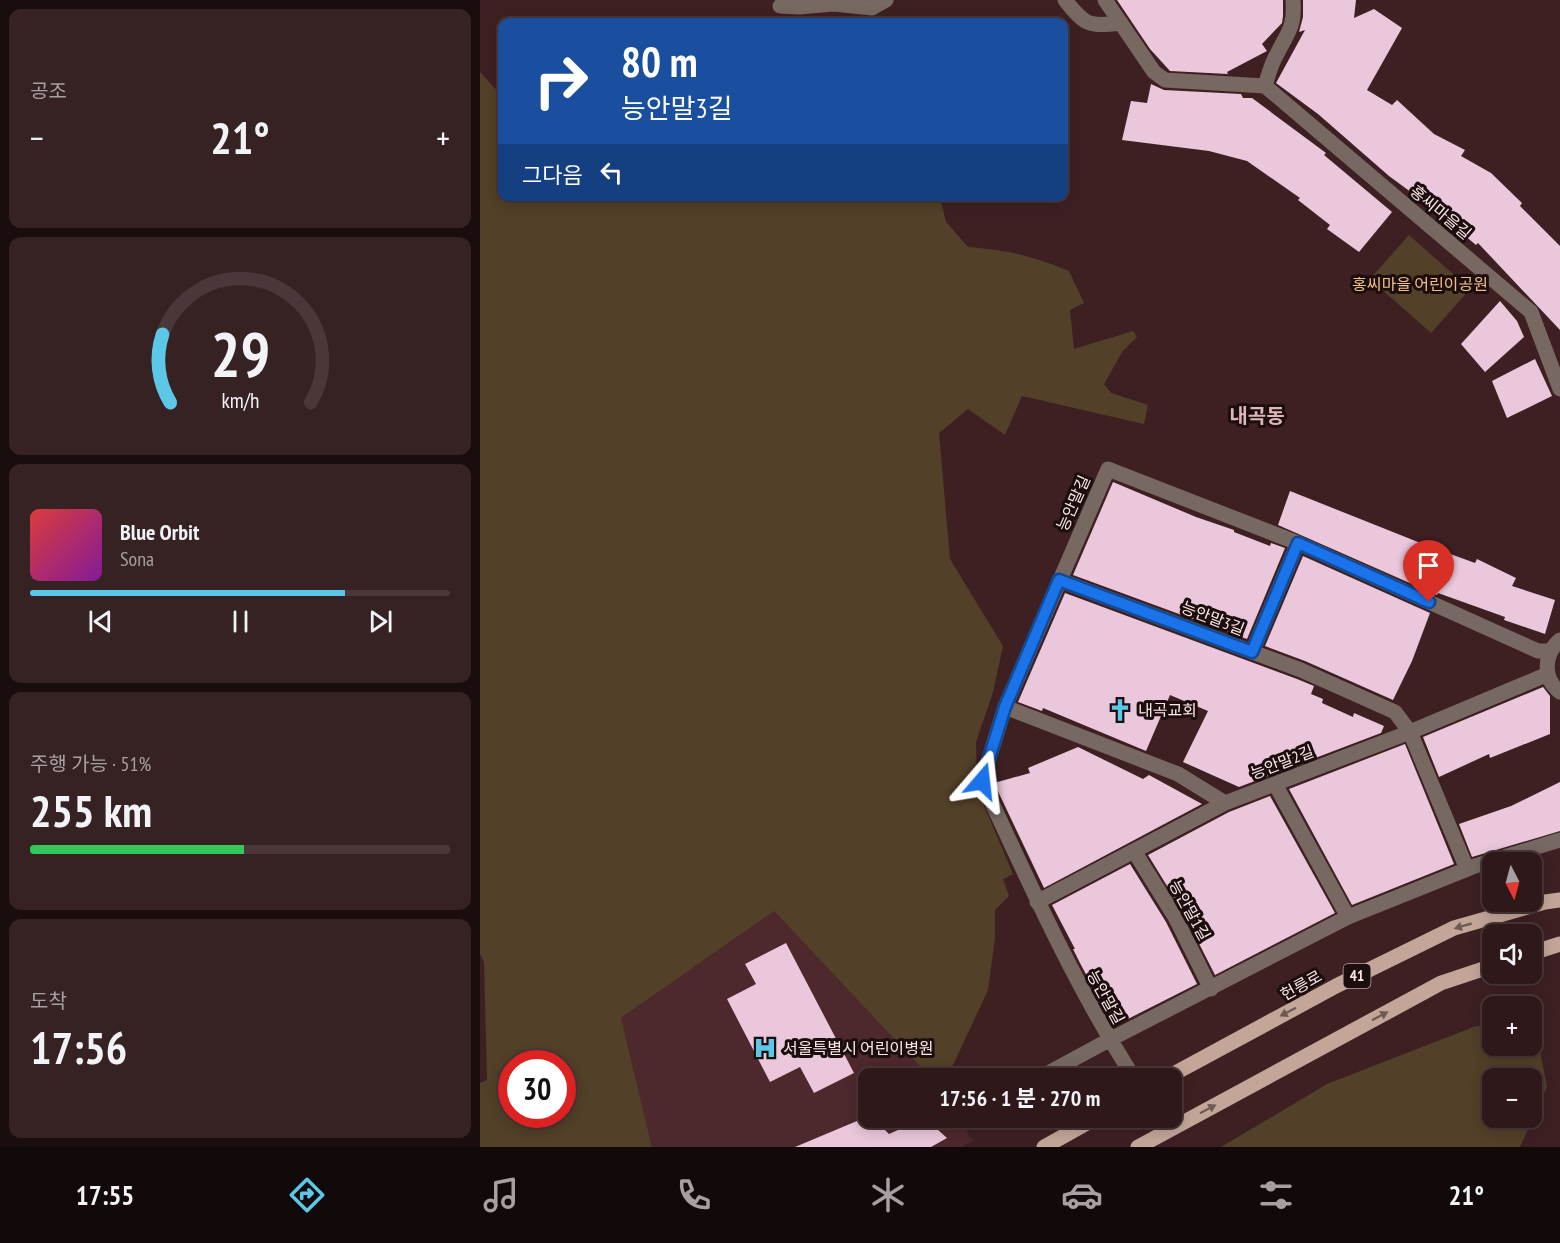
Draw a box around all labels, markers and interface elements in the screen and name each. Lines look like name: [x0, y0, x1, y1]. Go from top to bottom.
text: 80 m: [621, 34, 698, 89]
icon: right: [522, 42, 600, 120]
text: 공조: [30, 78, 67, 104]
text: 능안말3길: [621, 91, 733, 125]
text: 21°: [210, 108, 270, 166]
text: −: [30, 116, 44, 159]
text: +: [436, 116, 450, 159]
icon: left: [595, 156, 628, 189]
text: 그다음: [522, 161, 583, 189]
street label: 홍씨마을길: [1406, 181, 1476, 243]
park label: 홍씨마을 어린이공원: [1352, 274, 1488, 294]
text: 29: [210, 313, 270, 394]
text: km/h: [221, 386, 259, 414]
district label: 내곡동: [1229, 403, 1285, 429]
street label: 능안말길: [1052, 472, 1094, 534]
text: Blue Orbit: [120, 518, 199, 546]
pin: [1403, 540, 1454, 602]
text: Sona: [120, 546, 154, 572]
icon: arrive: [1412, 549, 1445, 582]
street label: 능안말3길: [1179, 597, 1247, 639]
icon: previous: [84, 605, 117, 638]
icon: pause: [224, 605, 257, 638]
icon: next: [364, 605, 397, 638]
church icon: 내곡교회: [1107, 697, 1133, 723]
place label: 내곡교회: [1138, 700, 1197, 720]
street label: 능안말2길: [1248, 741, 1316, 783]
position arrow: [950, 749, 1014, 813]
text: 주행 가능 · 51%: [30, 751, 151, 777]
text: 255 km: [30, 781, 152, 839]
north arrow: [1482, 852, 1542, 912]
map controls: [1482, 852, 1542, 1128]
street label: 능안말1길: [1165, 876, 1215, 944]
one-way arrow: [1454, 922, 1472, 931]
button: sound: [1482, 924, 1542, 984]
road number: 41: [1344, 964, 1370, 988]
street label: 헌릉로: [1277, 965, 1325, 1004]
street label: 능안말길: [1083, 966, 1129, 1028]
text: 도착: [30, 988, 67, 1014]
button: +: [1482, 996, 1542, 1056]
one-way arrow: [1280, 1007, 1297, 1017]
one-way arrow: [1372, 1011, 1389, 1021]
text: 17:56: [30, 1018, 127, 1076]
hospital icon: 서울특별시 어린이병원: [752, 1035, 778, 1061]
place label: 서울특별시 어린이병원: [783, 1038, 934, 1058]
speed limit sign: 30: [498, 1050, 576, 1128]
button: −: [1482, 1068, 1542, 1128]
text: 17:56 · 1 분 · 270 m: [940, 1084, 1100, 1112]
one-way arrow: [1200, 1104, 1217, 1114]
icon: directions: [286, 1174, 328, 1216]
icon: music: [480, 1174, 522, 1216]
icon: phone: [673, 1174, 715, 1216]
icon: climate: [867, 1174, 909, 1216]
icon: car: [1061, 1174, 1103, 1216]
icon: filters: [1255, 1174, 1297, 1216]
text: 17:55: [76, 1178, 134, 1212]
text: 21°: [1448, 1178, 1484, 1212]

